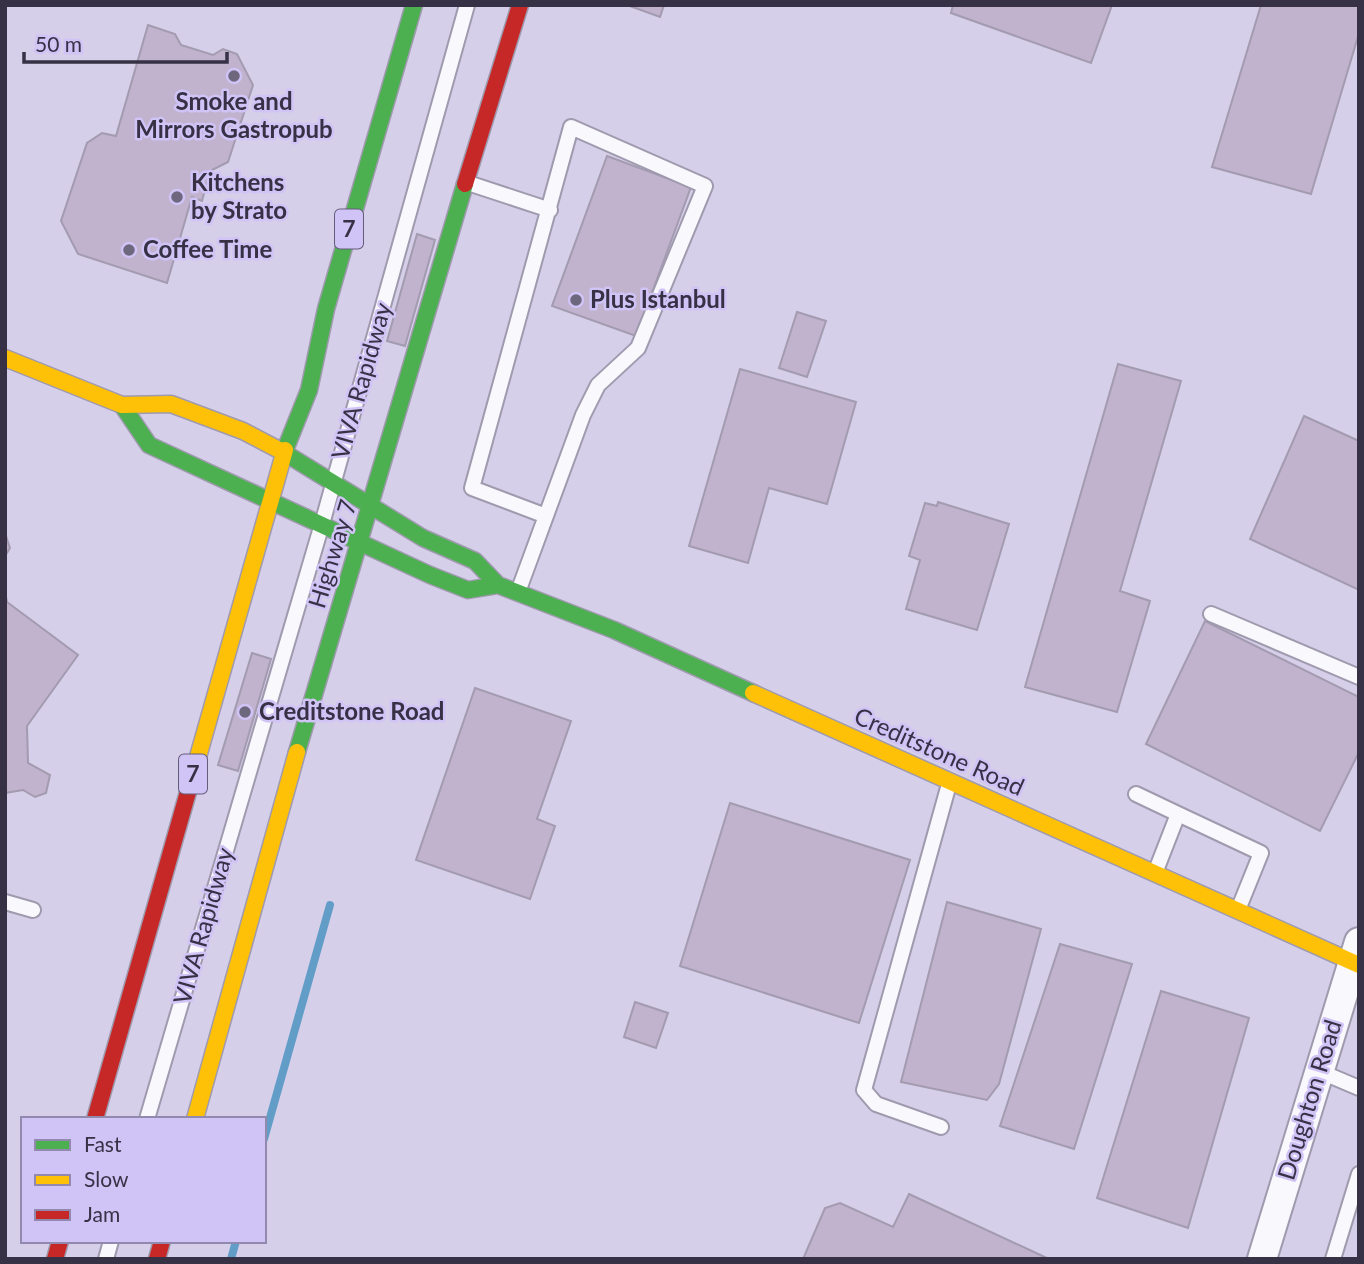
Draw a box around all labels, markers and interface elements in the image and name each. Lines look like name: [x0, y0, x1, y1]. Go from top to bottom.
scale bar: [24, 21, 228, 65]
text: 50 m: [35, 31, 82, 56]
marker: Smoke and Mirrors Gastropub: [226, 68, 242, 84]
place label: Smoke and Mirrors Gastropub: [135, 86, 333, 143]
place label: Kitchens by Strato: [191, 167, 287, 224]
marker: Kitchens by Strato: [169, 189, 185, 205]
road number: 7: [335, 210, 363, 248]
place label: Coffee Time: [143, 234, 272, 263]
marker: Coffee Time: [121, 242, 137, 258]
place label: Plus Istanbul: [590, 284, 726, 313]
marker: Plus Istanbul: [568, 292, 584, 308]
street label: VIVA Rapidway: [324, 298, 397, 462]
street label: Highway 7: [301, 496, 362, 611]
place label: Creditstone Road: [259, 696, 444, 725]
street label: Creditstone Road: [850, 700, 1029, 801]
marker: Creditstone Road: [237, 704, 253, 720]
road number: 7: [179, 754, 207, 794]
street label: VIVA Rapidway: [166, 843, 239, 1007]
street label: Doughton Road: [1270, 1016, 1347, 1183]
legend: [21, 1117, 266, 1243]
text: Fast: [84, 1131, 122, 1156]
text: Slow: [84, 1166, 129, 1191]
text: Jam: [84, 1201, 120, 1226]

